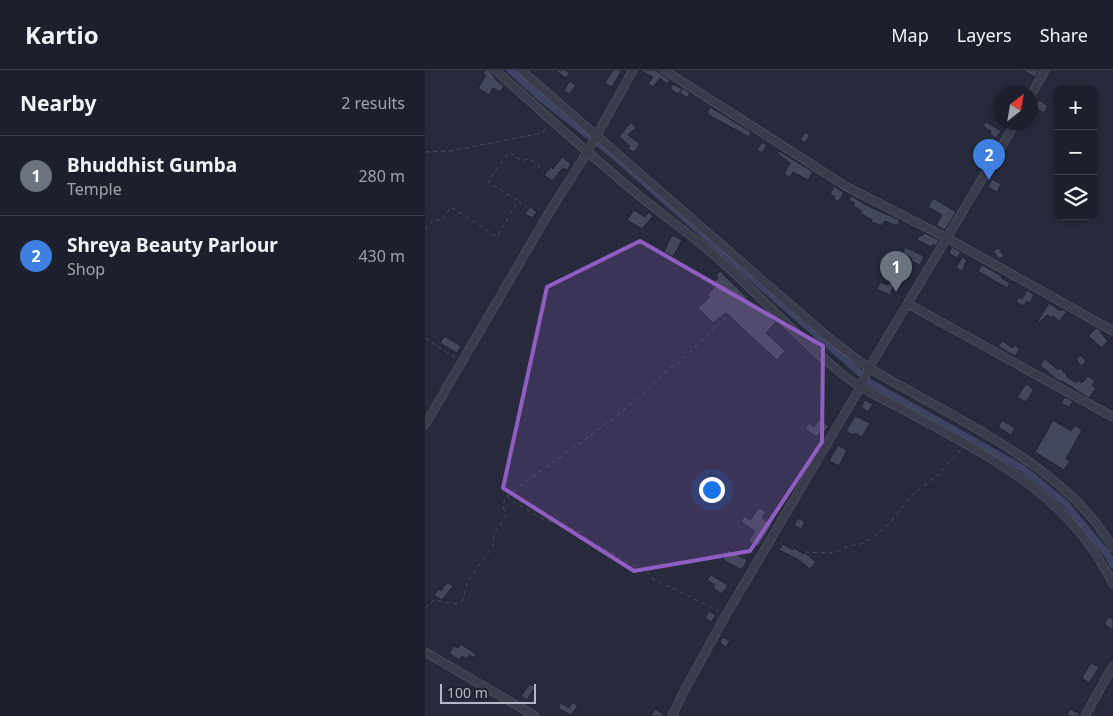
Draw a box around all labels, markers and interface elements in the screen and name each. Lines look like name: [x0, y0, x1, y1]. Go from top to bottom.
text: Kartio: [25, 18, 99, 51]
text: Map: [891, 23, 929, 47]
text: Layers: [957, 23, 1012, 47]
text: Share: [1040, 23, 1088, 47]
north arrow: [993, 85, 1038, 130]
map controls: [1053, 85, 1098, 220]
button: +: [1053, 85, 1098, 130]
text: Nearby: [20, 89, 96, 117]
text: 2 results: [341, 92, 405, 114]
button: −: [1053, 130, 1098, 175]
pin: 2: [973, 139, 1005, 180]
text: Bhuddhist Gumba: [67, 152, 237, 178]
text: 1: [31, 165, 41, 187]
text: 280 m: [358, 165, 405, 187]
button: layers: [1053, 175, 1098, 220]
text: Temple: [67, 178, 122, 200]
text: Shreya Beauty Parlour: [67, 232, 278, 258]
text: 2: [31, 245, 41, 267]
text: 430 m: [358, 245, 405, 267]
pin: 1: [880, 251, 912, 292]
text: Shop: [67, 258, 105, 280]
your location: [699, 477, 725, 503]
scale bar: [440, 681, 536, 704]
text: 100 m: [447, 683, 488, 702]

